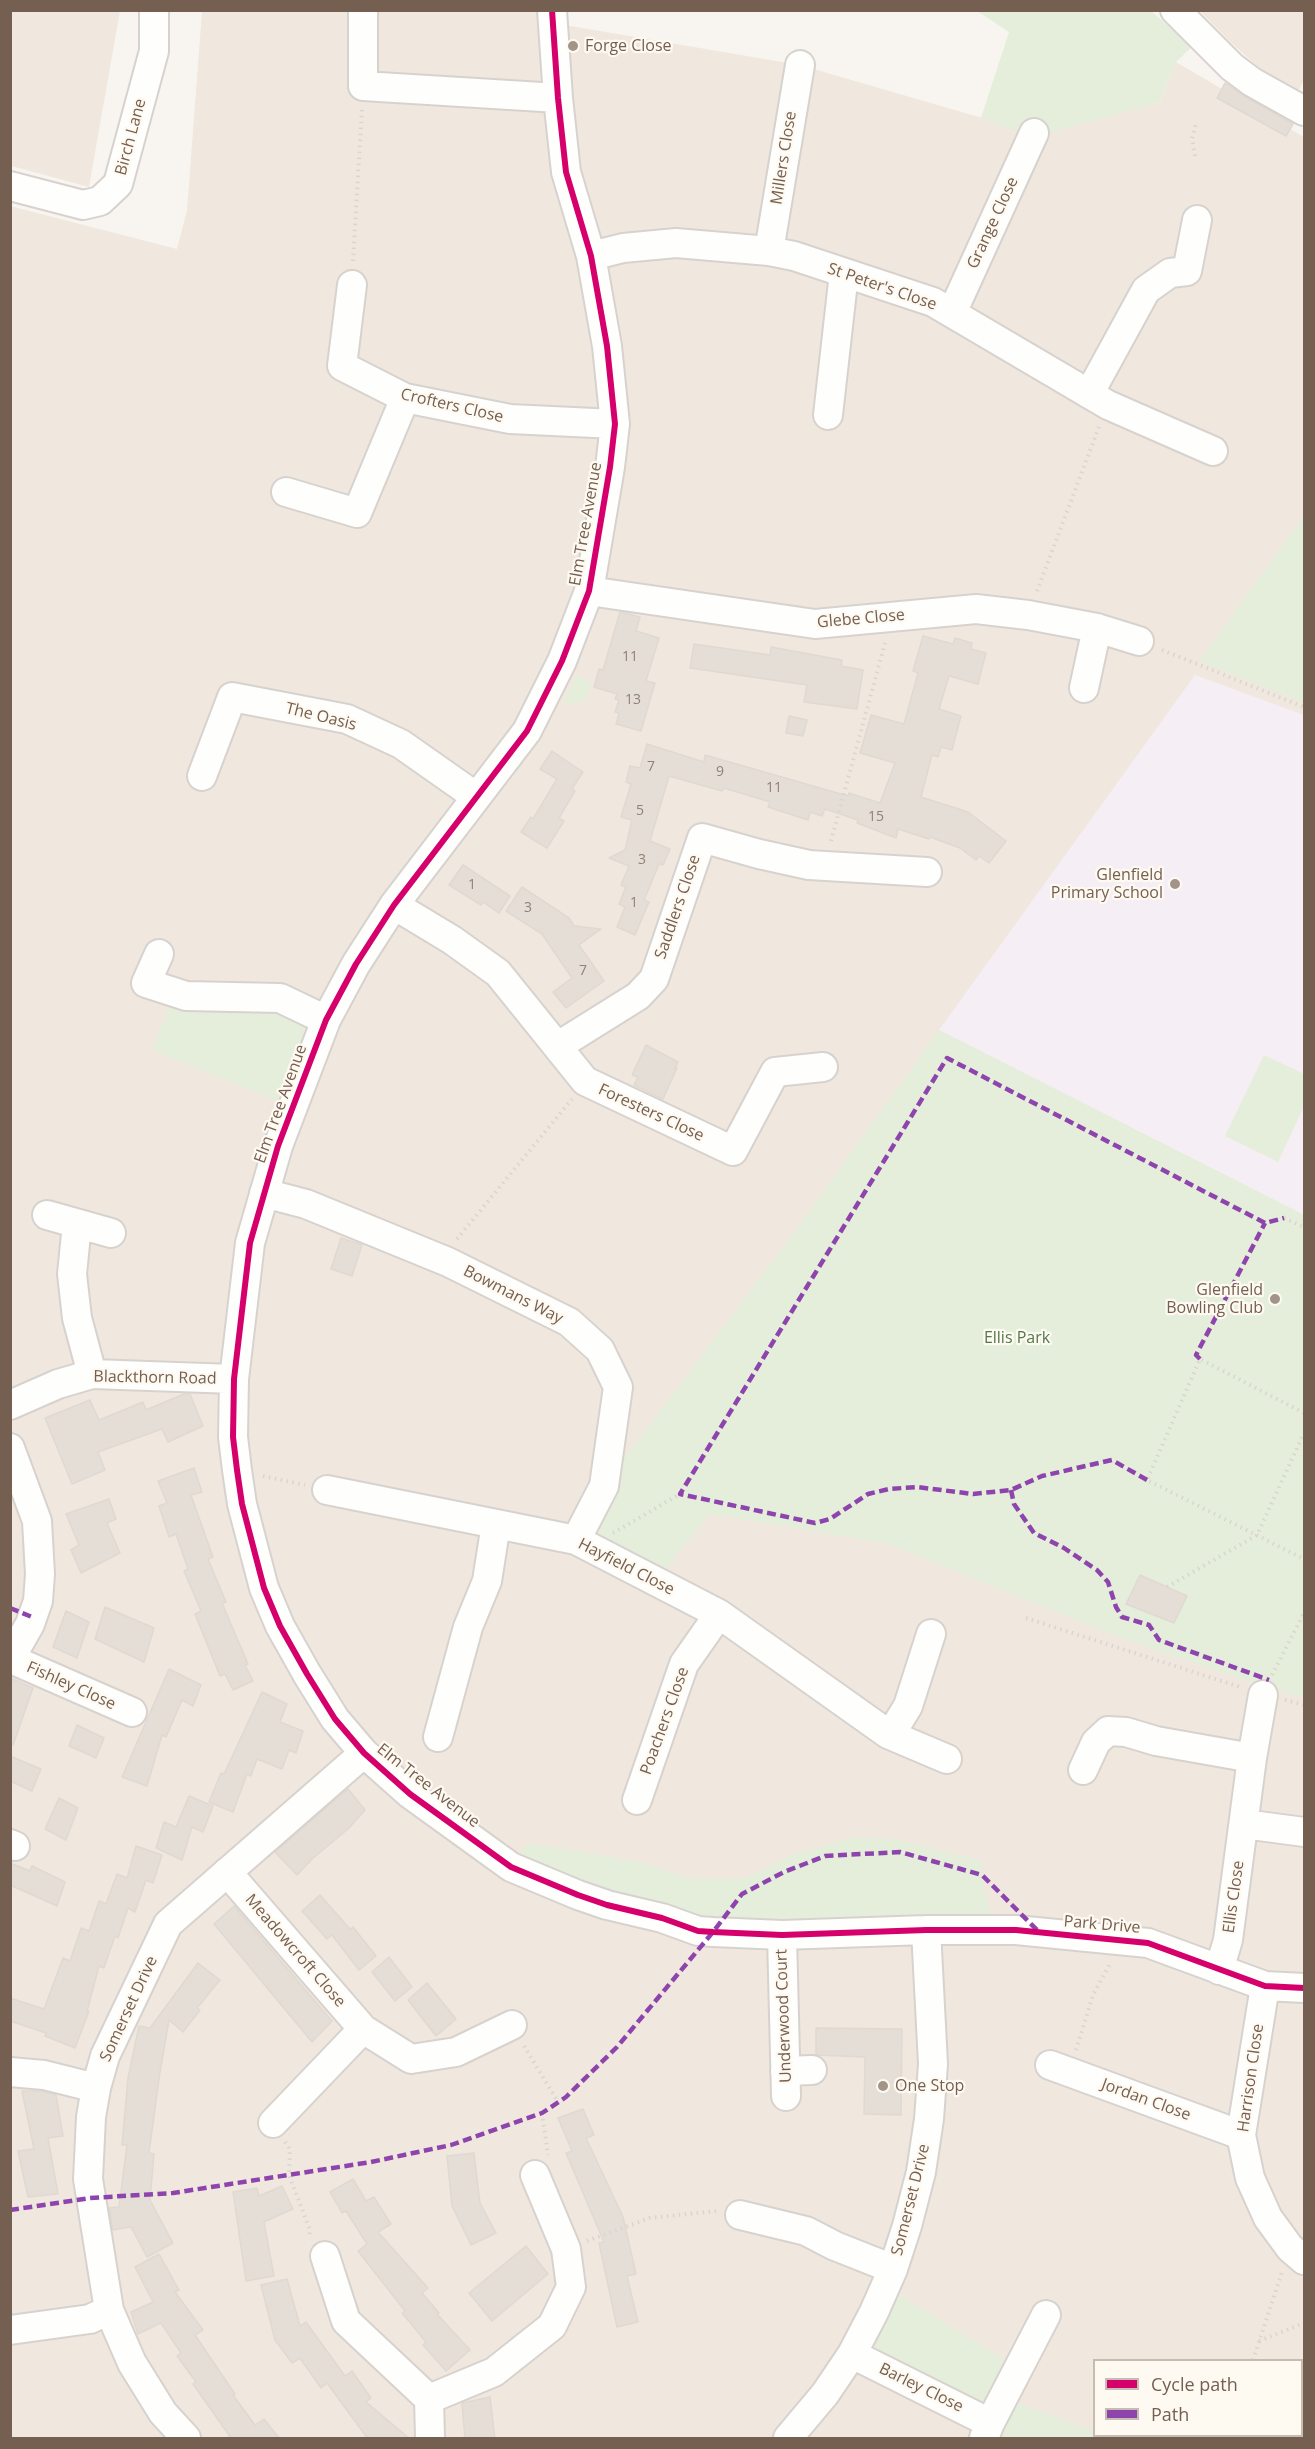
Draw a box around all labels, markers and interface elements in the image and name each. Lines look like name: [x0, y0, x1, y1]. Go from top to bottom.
place label: Forge Close: [585, 36, 672, 56]
marker: Forge Close: [566, 39, 580, 53]
street label: Birch Lane: [112, 97, 150, 177]
street label: Millers Close: [767, 110, 801, 206]
street label: Grange Close: [963, 174, 1023, 272]
street label: St Peter's Close: [825, 259, 939, 315]
street label: Crofters Close: [399, 385, 505, 427]
street label: Elm Tree Avenue: [566, 461, 606, 587]
street label: Glebe Close: [816, 606, 906, 632]
house number: 11: [622, 649, 638, 665]
house number: 13: [625, 692, 641, 708]
street label: The Oasis: [284, 699, 358, 735]
house number: 7: [647, 759, 655, 775]
house number: 9: [716, 764, 724, 780]
house number: 11: [766, 780, 782, 796]
house number: 5: [636, 803, 644, 819]
house number: 15: [868, 809, 884, 825]
house number: 3: [638, 852, 646, 868]
street label: Saddlers Close: [651, 852, 705, 962]
place label: Glenfield Primary School: [1051, 865, 1163, 903]
house number: 1: [468, 877, 476, 893]
marker: Glenfield Primary School: [1168, 877, 1182, 891]
house number: 1: [630, 895, 638, 911]
house number: 3: [524, 900, 532, 916]
house number: 7: [579, 963, 587, 979]
street label: Elm Tree Avenue: [251, 1042, 311, 1166]
street label: Foresters Close: [595, 1080, 707, 1146]
street label: Bowmans Way: [460, 1262, 566, 1328]
place label: Glenfield Bowling Club: [1166, 1280, 1263, 1318]
marker: Glenfield Bowling Club: [1268, 1292, 1282, 1306]
park label: Ellis Park: [984, 1328, 1050, 1348]
street label: Blackthorn Road: [93, 1367, 217, 1389]
street label: Hayfield Close: [575, 1535, 677, 1599]
street label: Fishley Close: [24, 1658, 118, 1714]
street label: Poachers Close: [637, 1664, 693, 1778]
street label: Elm Tree Avenue: [373, 1740, 483, 1832]
street label: Ellis Close: [1219, 1859, 1249, 1935]
street label: Meadowcroft Close: [241, 1891, 349, 2011]
street label: Park Drive: [1063, 1912, 1141, 1938]
street label: Underwood Court: [772, 1949, 796, 2083]
street label: Somerset Drive: [96, 1953, 162, 2065]
street label: Harrison Close: [1234, 2023, 1268, 2133]
street label: Jordan Close: [1099, 2075, 1193, 2125]
place label: One Stop: [895, 2076, 964, 2096]
marker: One Stop: [876, 2079, 890, 2093]
street label: Somerset Drive: [888, 2142, 934, 2258]
street label: Barley Close: [876, 2359, 966, 2417]
legend: [1093, 2359, 1303, 2437]
text: Cycle path: [1151, 2372, 1238, 2396]
text: Path: [1151, 2402, 1189, 2426]

